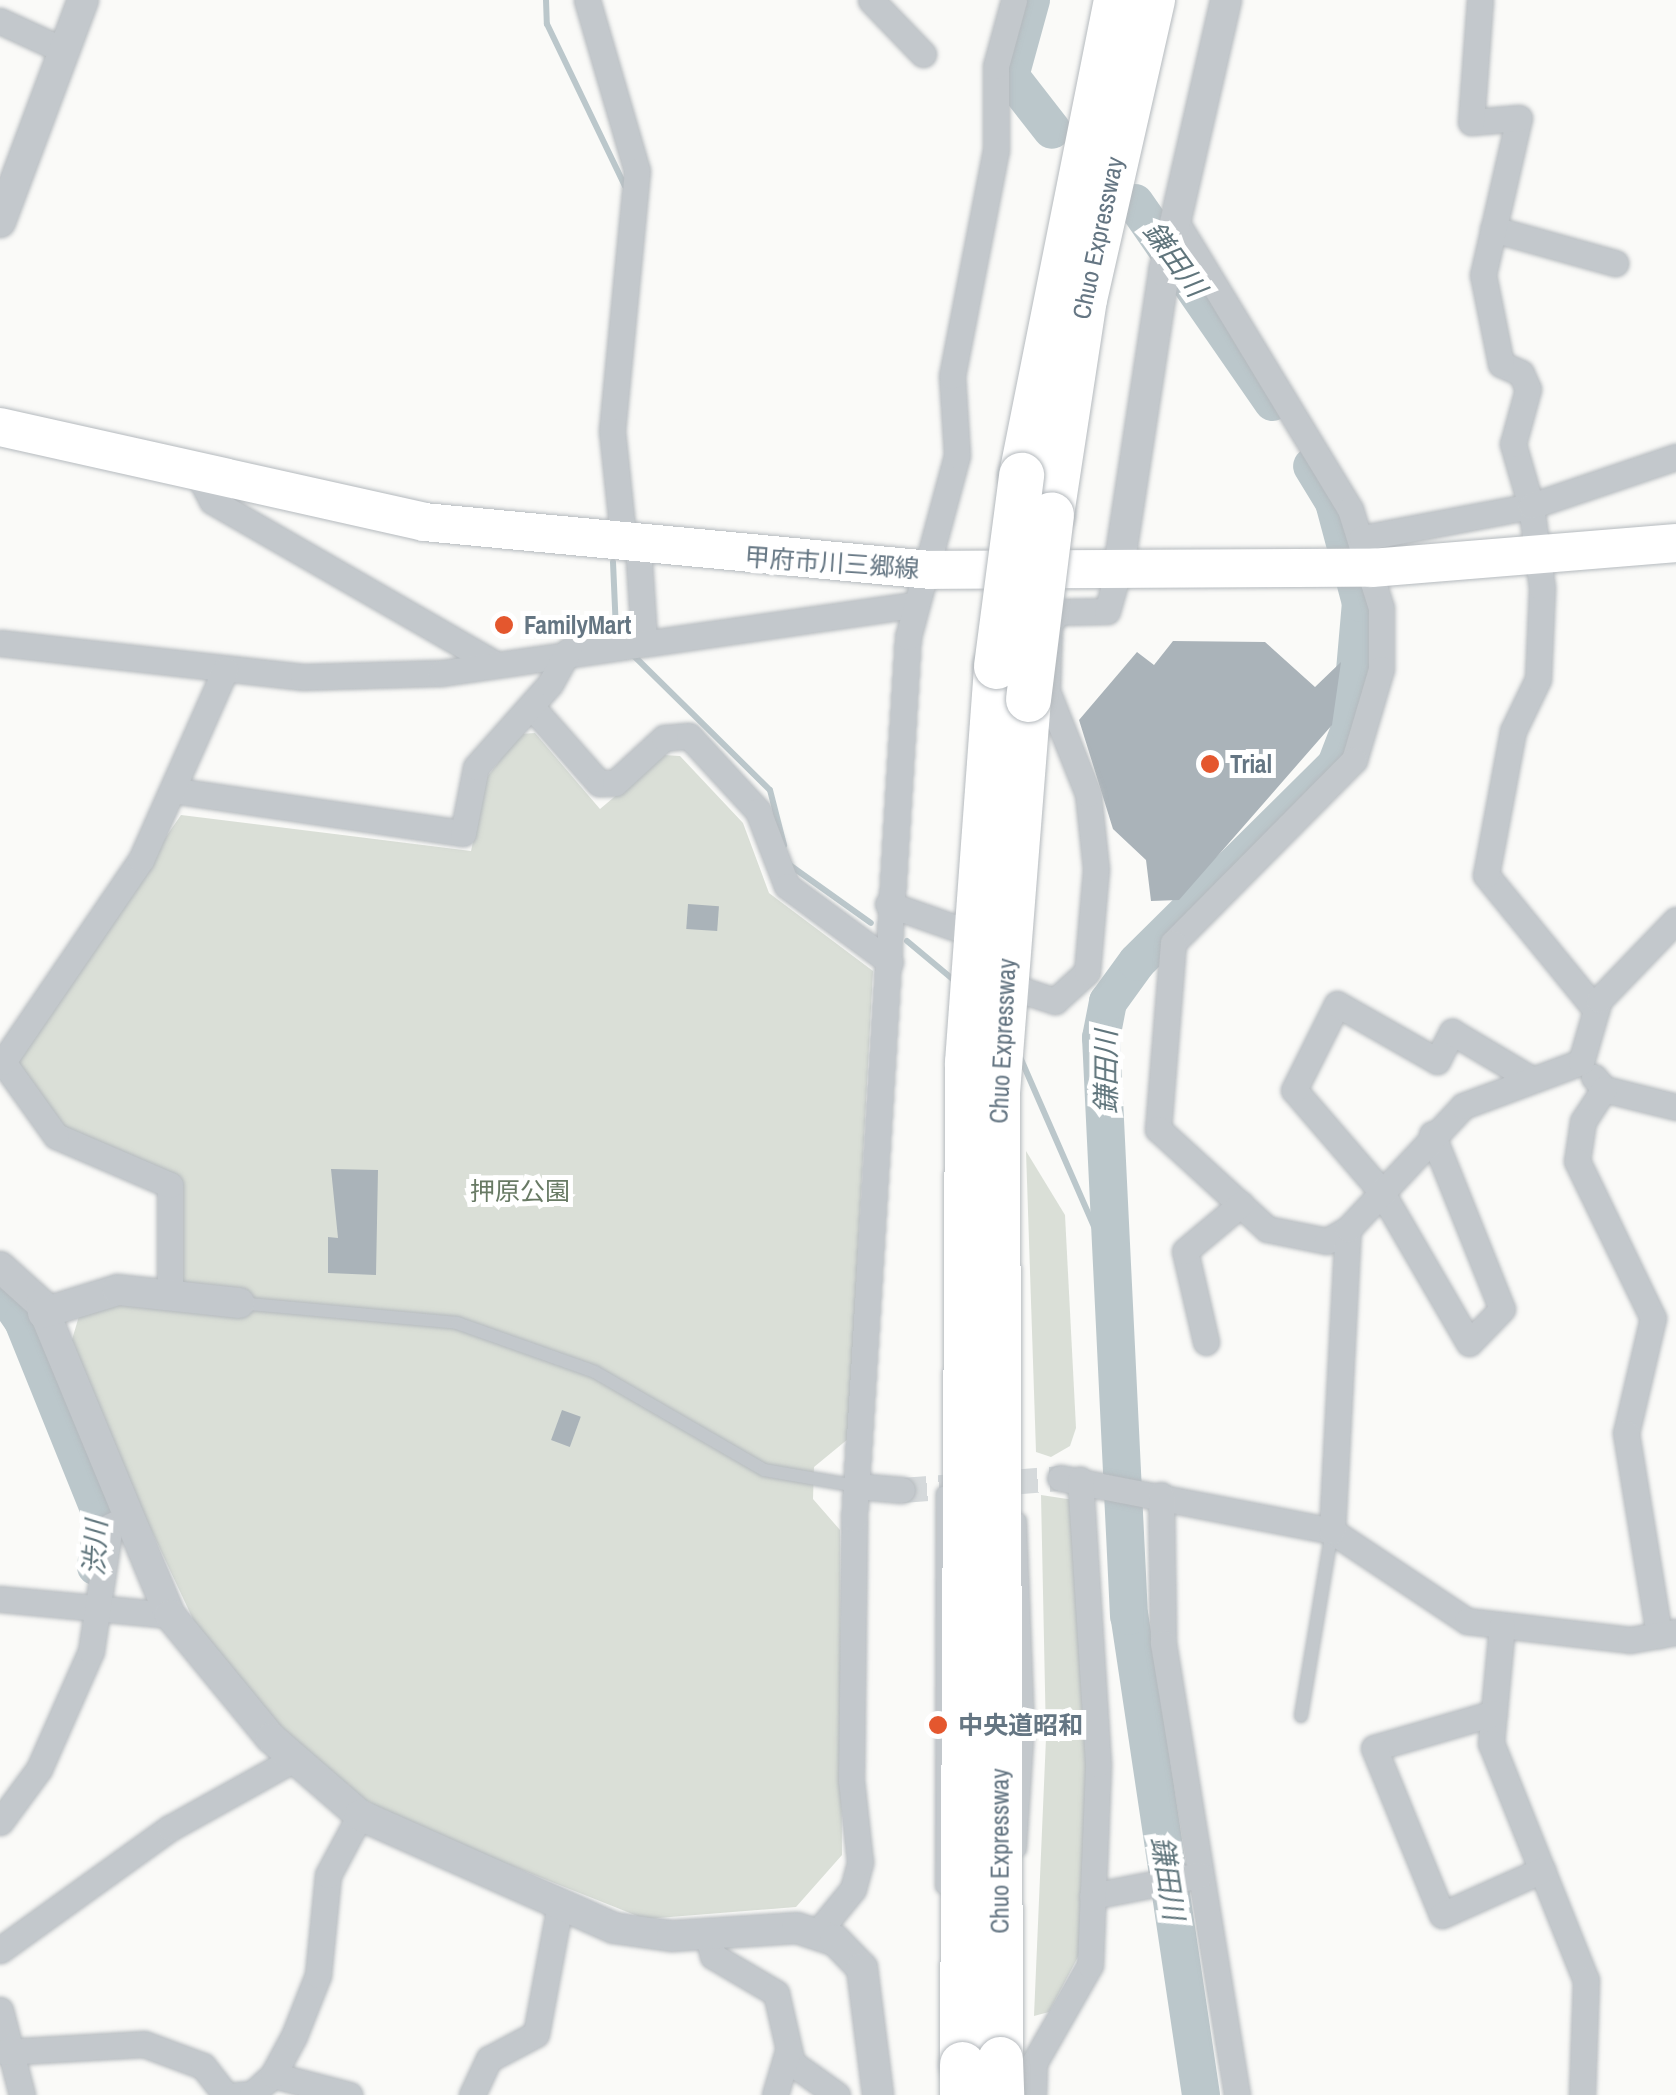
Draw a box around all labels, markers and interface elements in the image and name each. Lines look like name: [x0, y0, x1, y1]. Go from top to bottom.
street label: Chuo Expressway: [1066, 154, 1130, 322]
water label: 鎌田川: [1137, 215, 1213, 303]
street label: 甲府市川三郷線: [744, 542, 920, 584]
place label: FamilyMart: [524, 610, 631, 640]
marker: FamilyMart: [493, 614, 515, 636]
place label: Trial: [1230, 749, 1272, 779]
marker: Trial: [1199, 753, 1221, 775]
street label: Chuo Expressway: [984, 958, 1022, 1124]
water label: 鎌田川: [1089, 1030, 1123, 1114]
park label: 押原公園: [470, 1176, 570, 1206]
water label: 渋川: [77, 1519, 113, 1577]
place label: 中央道昭和: [958, 1710, 1083, 1740]
marker: 中央道昭和: [927, 1714, 949, 1736]
street label: Chuo Expressway: [985, 1768, 1015, 1934]
water label: 鎌田川: [1145, 1834, 1191, 1922]

